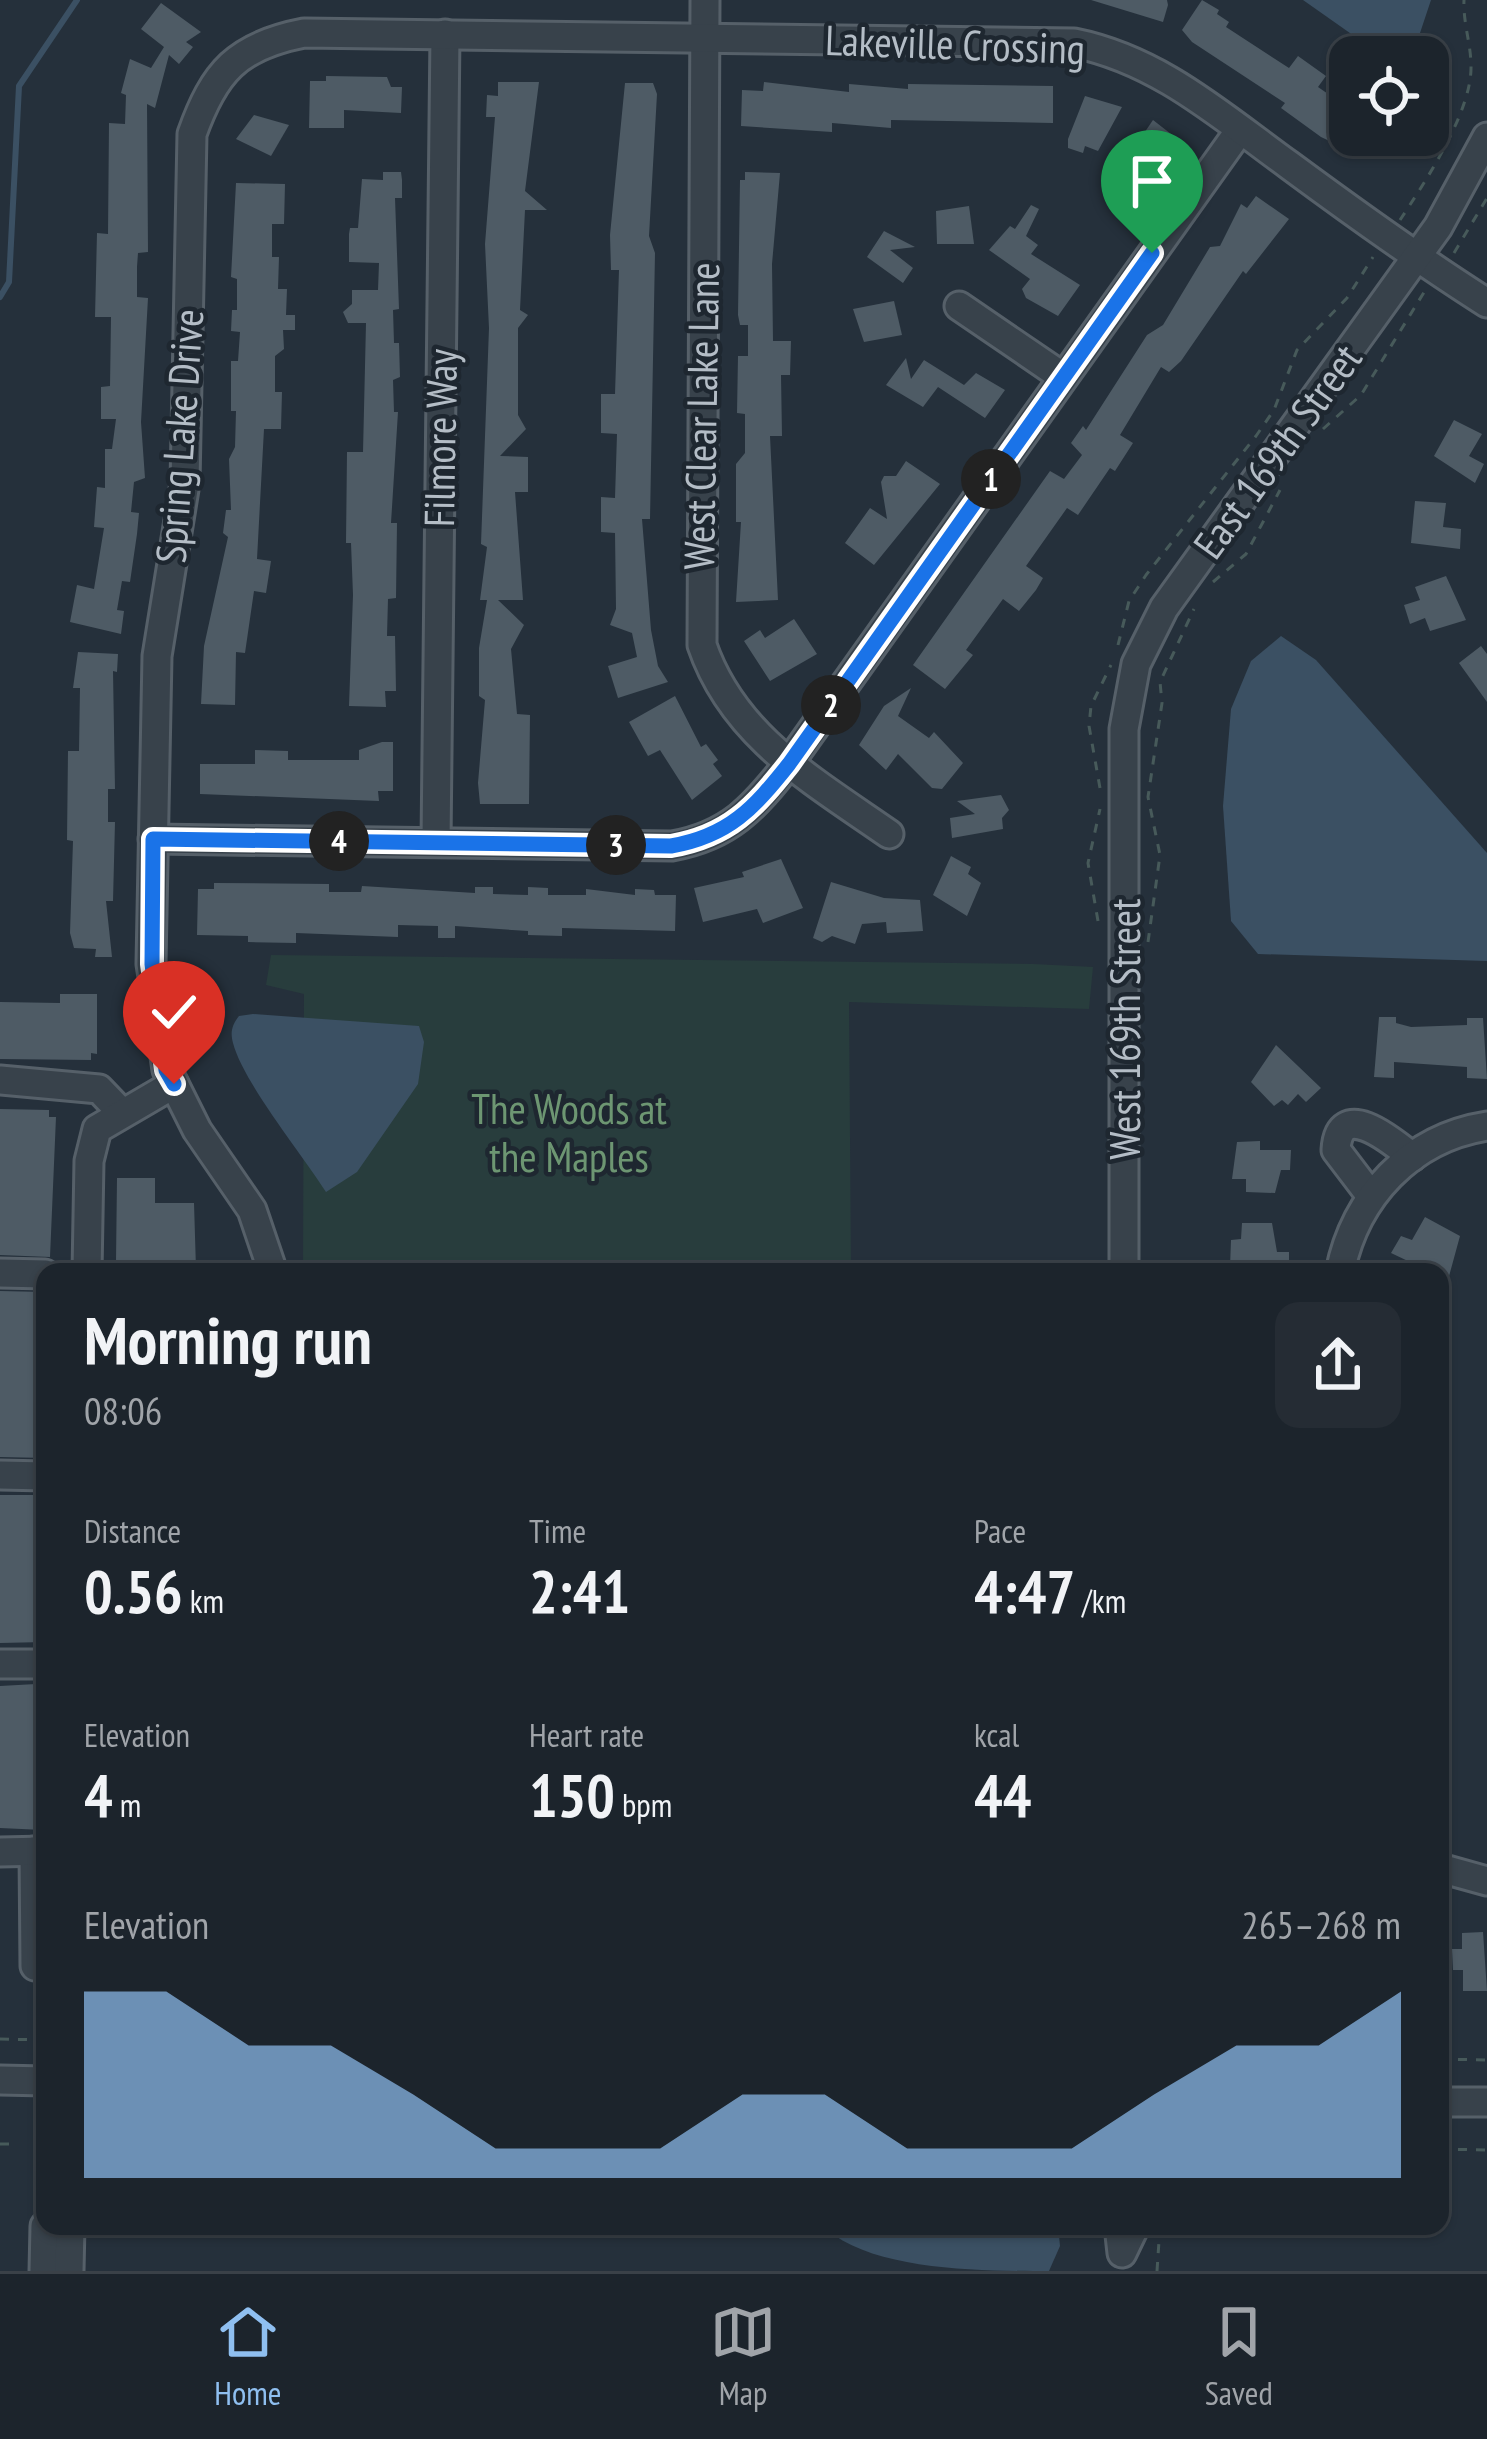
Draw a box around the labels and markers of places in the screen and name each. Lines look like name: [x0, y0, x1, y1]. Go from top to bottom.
pin: [1101, 130, 1203, 253]
pin: 1: [961, 449, 1021, 509]
pin: 2: [801, 675, 861, 735]
pin: 4: [309, 811, 369, 871]
pin: 3: [586, 815, 646, 875]
pin: [123, 961, 225, 1084]

